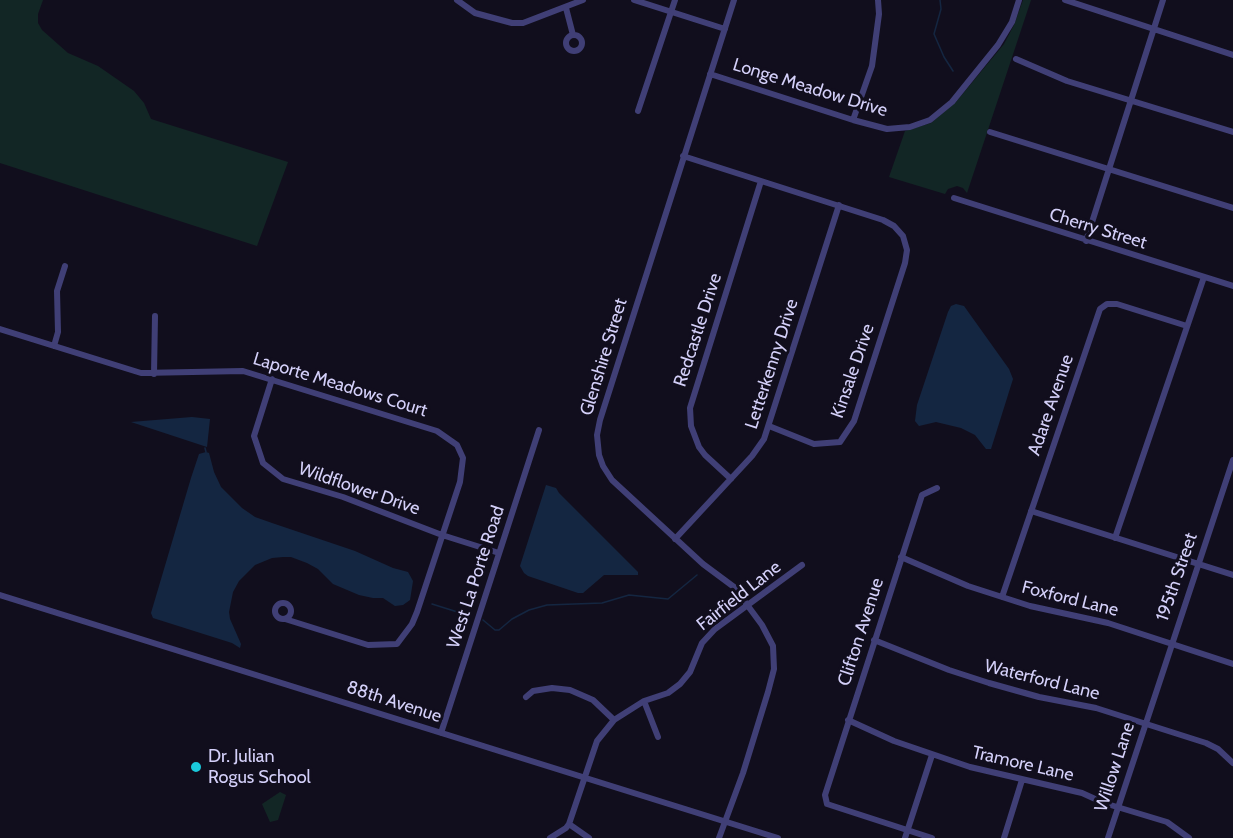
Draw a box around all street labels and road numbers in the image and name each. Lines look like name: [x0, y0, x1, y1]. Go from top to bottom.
street label: Longe Meadow Drive: [730, 54, 890, 122]
street label: Cherry Street: [1047, 204, 1149, 254]
street label: Redcastle Drive: [670, 271, 726, 389]
street label: Glenshire Street: [576, 296, 632, 418]
street label: Letterkenny Drive: [741, 296, 803, 432]
street label: Kinsale Drive: [827, 321, 879, 421]
street label: Laporte Meadows Court: [250, 348, 430, 422]
street label: Adare Avenue: [1024, 352, 1078, 458]
street label: Wildflower Drive: [295, 458, 423, 520]
street label: West La Porte Road: [443, 503, 509, 651]
street label: 195th Street: [1152, 530, 1202, 624]
street label: Fairfield Lane: [693, 557, 785, 635]
street label: Clifton Avenue: [833, 575, 889, 689]
street label: Foxford Lane: [1019, 577, 1121, 621]
street label: Waterford Lane: [982, 655, 1102, 705]
street label: 88th Avenue: [344, 676, 444, 728]
street label: Willow Lane: [1090, 719, 1140, 815]
street label: Tramore Lane: [970, 742, 1076, 786]

